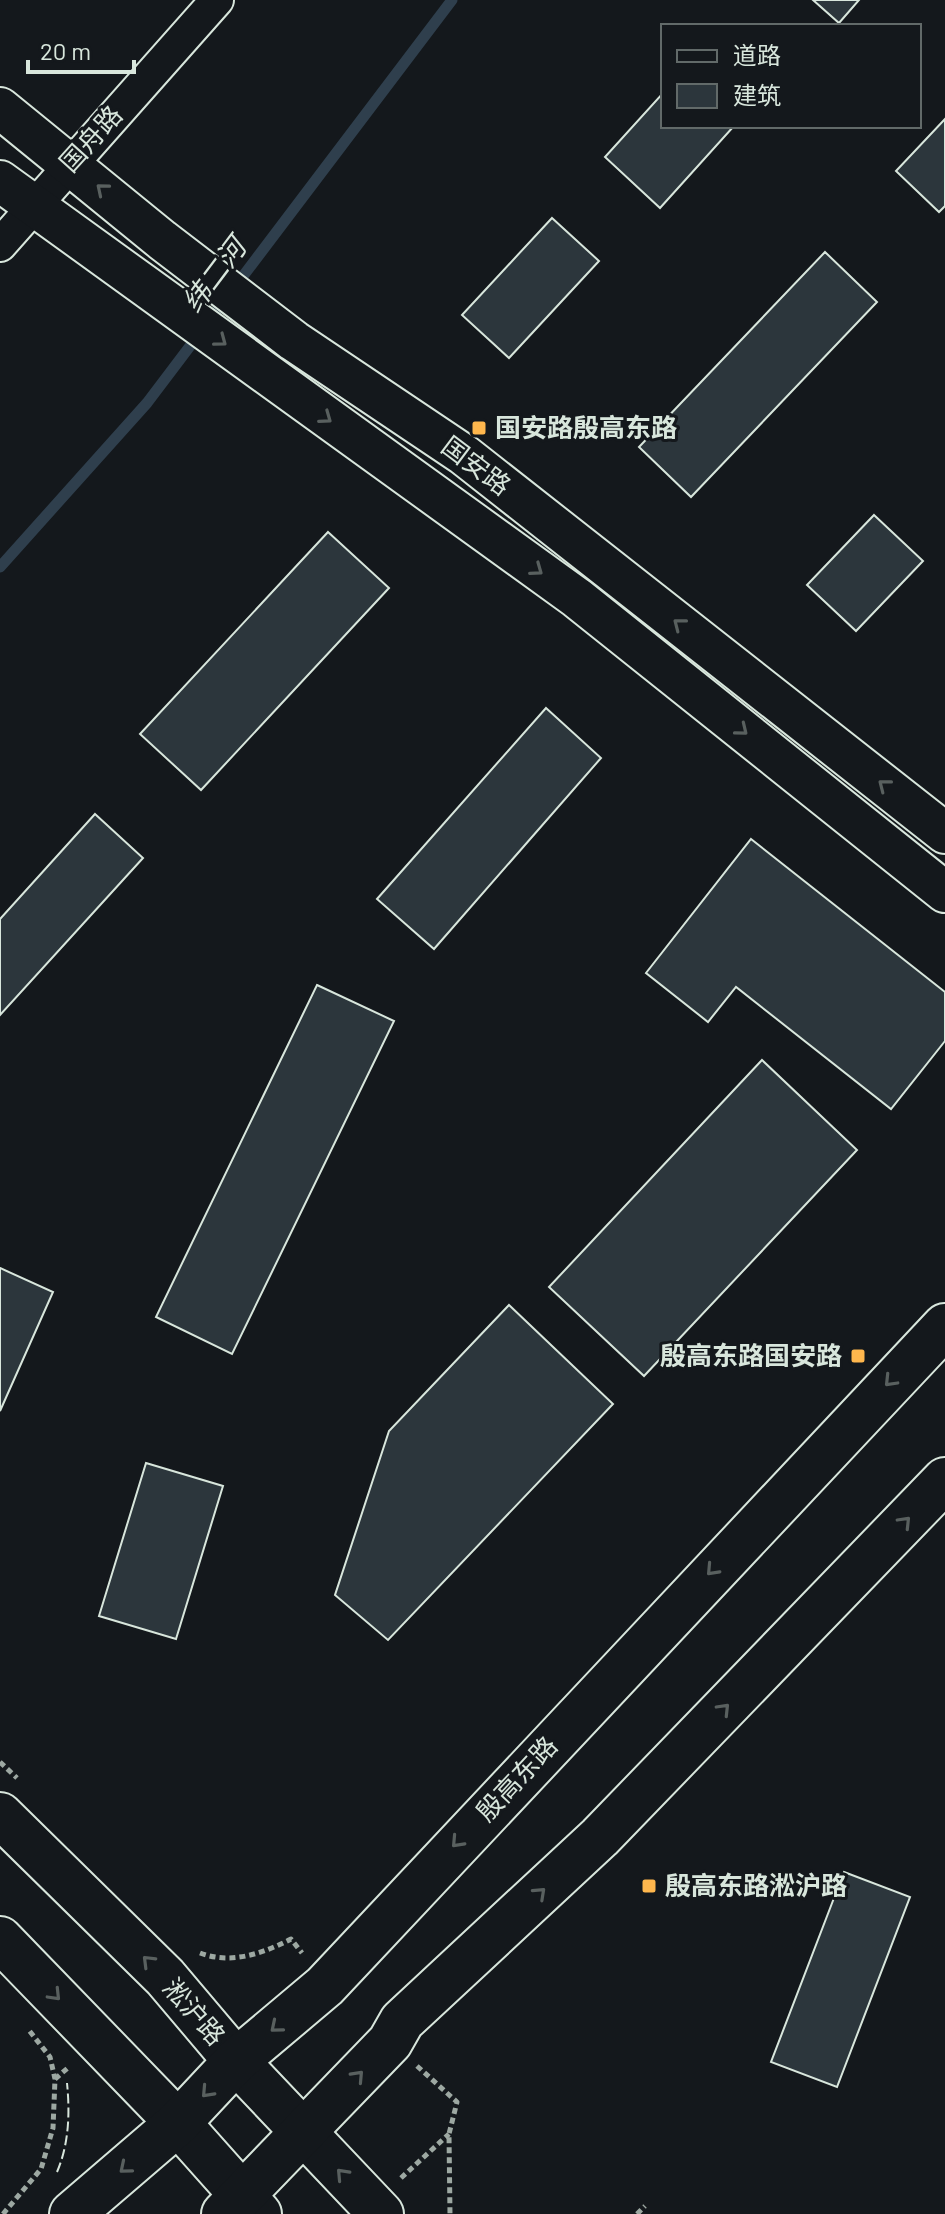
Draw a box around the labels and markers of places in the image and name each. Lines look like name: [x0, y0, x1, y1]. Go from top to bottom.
place label: 国安路殷高东路: [495, 411, 677, 442]
marker: 国安路殷高东路: [470, 419, 488, 437]
place label: 殷高东路国安路: [660, 1339, 842, 1370]
marker: 殷高东路国安路: [849, 1347, 867, 1365]
place label: 殷高东路淞沪路: [665, 1869, 847, 1900]
marker: 殷高东路淞沪路: [640, 1877, 658, 1895]

